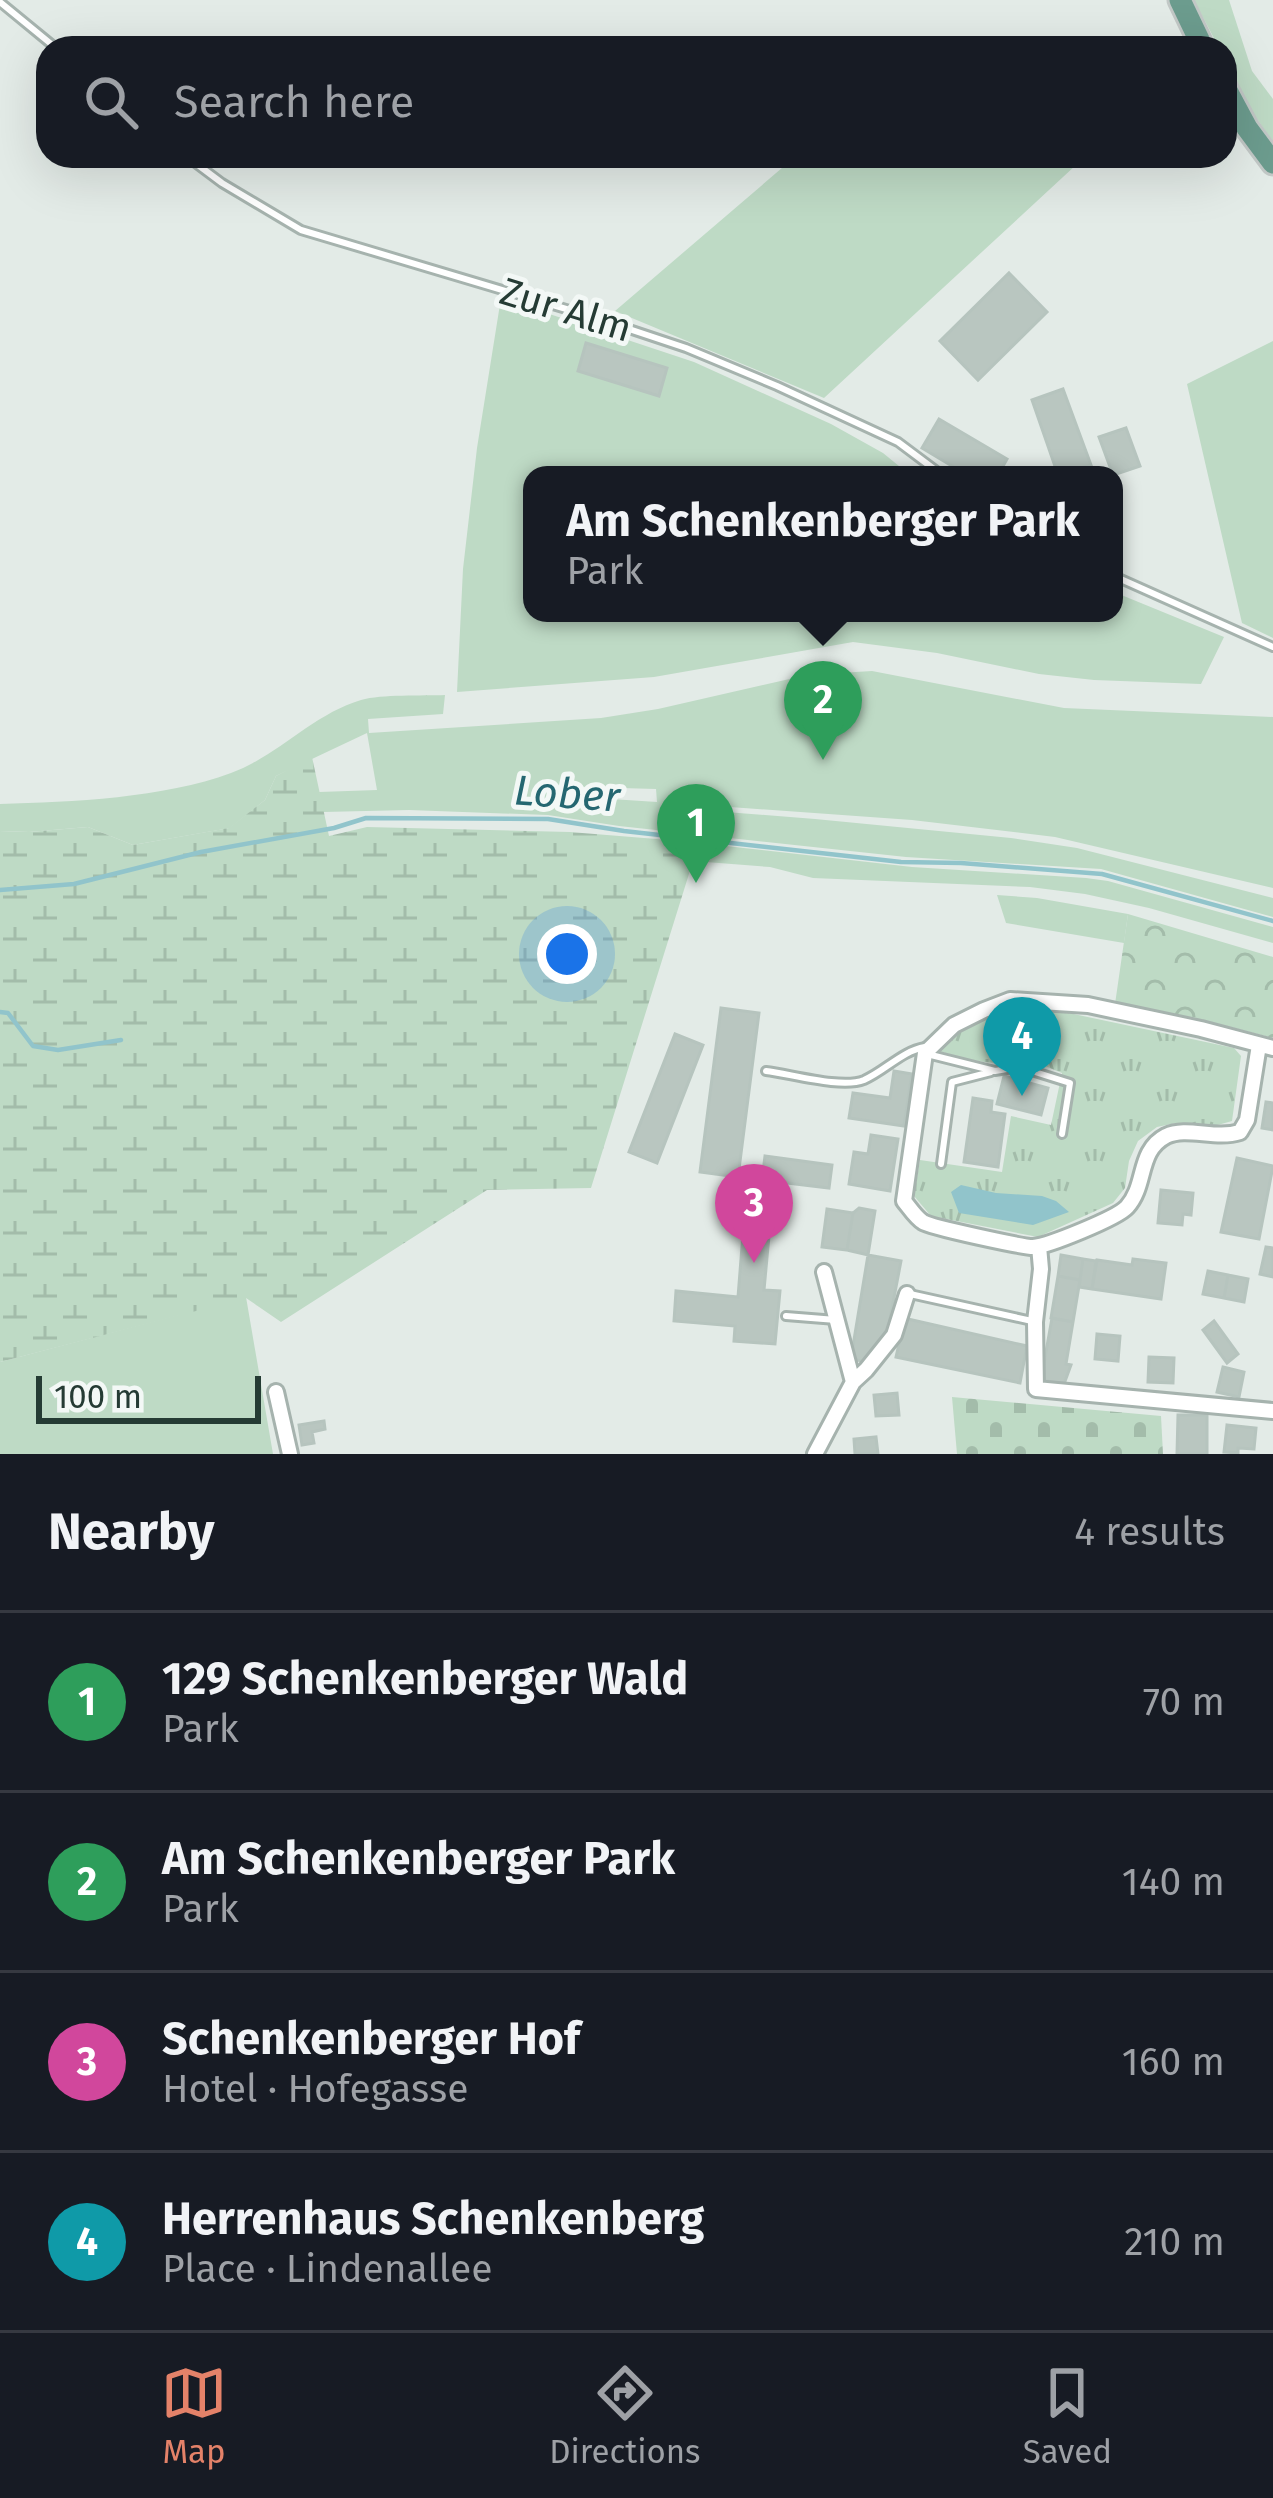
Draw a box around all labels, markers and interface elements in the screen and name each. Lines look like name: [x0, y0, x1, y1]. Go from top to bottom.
search box: [36, 36, 1237, 168]
icon: search: [78, 69, 144, 135]
text: Search here: [174, 75, 414, 129]
street label: Zur Alm: [495, 268, 637, 352]
popup: [523, 466, 1123, 622]
text: Am Schenkenberger Park: [566, 494, 1080, 548]
text: Park: [566, 548, 643, 594]
pin: 2: [784, 661, 862, 760]
water label: Lober: [512, 765, 624, 823]
pin: 1: [657, 784, 735, 883]
your location: [537, 924, 597, 984]
pin: 4: [983, 997, 1061, 1096]
pin: 3: [715, 1164, 793, 1263]
scale bar: [36, 1370, 261, 1423]
text: 100 m: [54, 1377, 142, 1417]
text: Nearby: [48, 1501, 214, 1563]
text: 4 results: [1074, 1509, 1225, 1555]
text: 129 Schenkenberger Wald: [162, 1652, 688, 1706]
text: 1: [78, 1679, 96, 1725]
text: 70 m: [1143, 1679, 1225, 1725]
text: Park: [162, 1706, 239, 1752]
text: Am Schenkenberger Park: [162, 1832, 675, 1886]
text: 2: [77, 1859, 97, 1905]
text: 140 m: [1122, 1859, 1225, 1905]
text: Park: [162, 1886, 239, 1932]
text: Schenkenberger Hof: [162, 2012, 580, 2066]
text: 3: [77, 2039, 97, 2085]
text: 160 m: [1122, 2039, 1225, 2085]
text: Hotel · Hofegasse: [162, 2066, 468, 2112]
text: Herrenhaus Schenkenberg: [162, 2192, 704, 2246]
text: 4: [76, 2219, 98, 2265]
text: 210 m: [1124, 2219, 1225, 2265]
text: Place · Lindenallee: [162, 2246, 493, 2292]
tab: Map: [161, 2360, 227, 2472]
tab: Directions: [549, 2360, 701, 2472]
tab: Saved: [1023, 2360, 1112, 2472]

